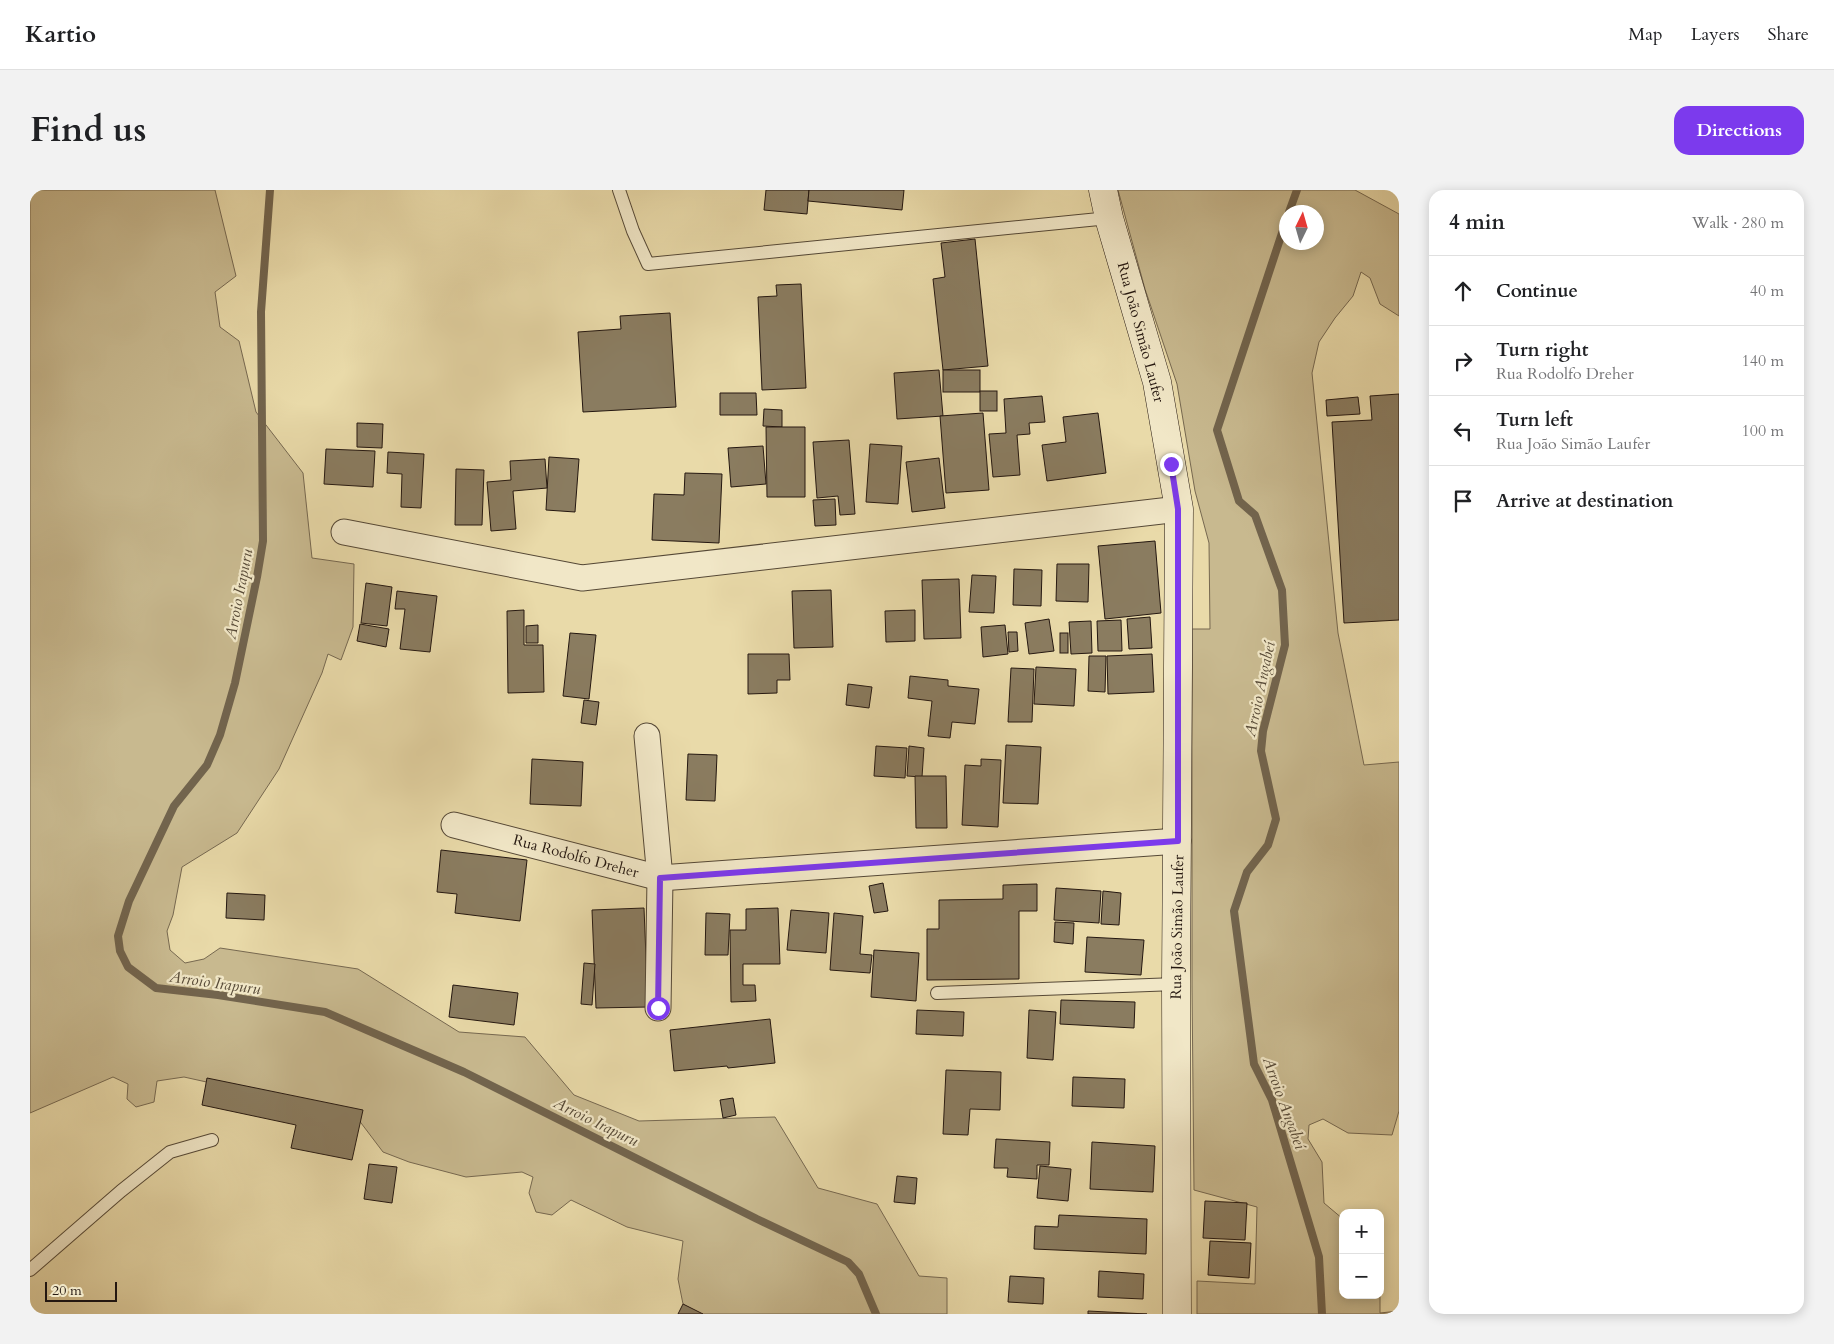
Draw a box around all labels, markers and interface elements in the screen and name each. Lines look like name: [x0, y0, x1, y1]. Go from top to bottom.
text: Kartio: [25, 18, 96, 51]
text: Map: [1628, 22, 1663, 47]
text: Layers: [1691, 22, 1740, 47]
text: Share: [1768, 22, 1809, 47]
text: Find us: [30, 106, 146, 154]
button: Directions: [1674, 106, 1804, 155]
north arrow: [1279, 205, 1324, 250]
text: 4 min: [1449, 208, 1505, 237]
text: Walk · 280 m: [1692, 212, 1784, 234]
street label: Rua João Simão Laufer: [1113, 260, 1170, 405]
icon: ahead: [1449, 277, 1477, 305]
text: Continue: [1496, 278, 1578, 304]
text: 40 m: [1750, 280, 1784, 302]
text: Turn right: [1496, 337, 1588, 363]
icon: right: [1449, 347, 1477, 375]
text: 140 m: [1742, 350, 1784, 372]
text: Rua Rodolfo Dreher: [1496, 363, 1634, 385]
text: Turn left: [1496, 407, 1573, 433]
icon: left: [1449, 417, 1477, 445]
text: 100 m: [1742, 420, 1784, 442]
text: Rua João Simão Laufer: [1496, 433, 1650, 455]
route end: [1160, 453, 1183, 476]
icon: arrive: [1449, 487, 1477, 515]
text: Arrive at destination: [1496, 488, 1673, 514]
water label: Arroio Irapuru: [219, 547, 259, 642]
water label: Arroio Angabeí: [1239, 638, 1281, 740]
street label: Rua Rodolfo Dreher: [511, 830, 642, 883]
street label: Rua João Simão Laufer: [1166, 854, 1188, 1000]
water label: Arroio Irapuru: [167, 966, 262, 1000]
route start: [647, 997, 670, 1020]
water label: Arroio Angabeí: [1257, 1053, 1311, 1154]
water label: Arroio Irapuru: [549, 1092, 642, 1152]
map controls: [1339, 1209, 1384, 1299]
button: +: [1339, 1209, 1384, 1254]
button: −: [1339, 1254, 1384, 1299]
scale bar: [45, 1279, 118, 1302]
text: 20 m: [52, 1281, 82, 1300]

